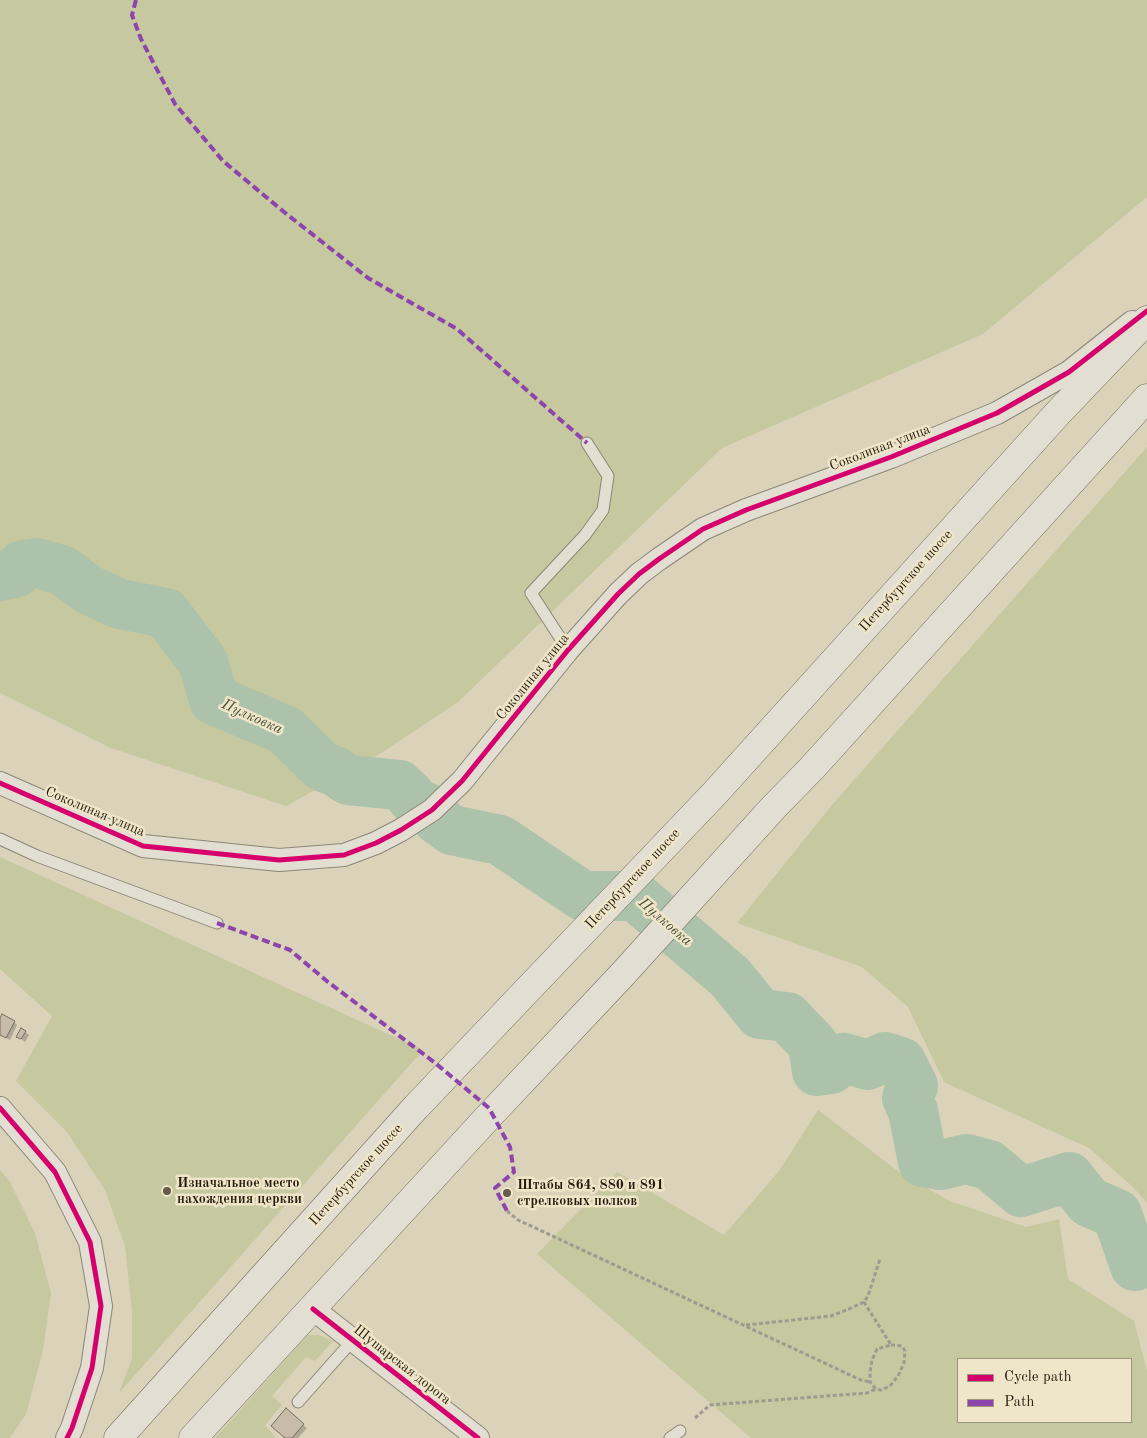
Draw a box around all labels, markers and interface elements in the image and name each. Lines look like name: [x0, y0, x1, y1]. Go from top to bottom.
street label: Соколиная улица: [827, 421, 933, 475]
street label: Петербургское шоссе: [856, 527, 956, 635]
street label: Соколиная улица: [493, 630, 573, 724]
water label: Пулковка: [219, 696, 285, 738]
street label: Соколиная улица: [43, 783, 147, 841]
street label: Петербургское шоссе: [582, 825, 684, 933]
water label: Пулковка: [635, 894, 695, 950]
street label: Петербургское шоссе: [306, 1121, 406, 1229]
place label: Изначальное место нахождения церкви: [177, 1175, 302, 1208]
place label: Штабы 864, 880 и 891 стрелковых полков: [517, 1177, 664, 1210]
marker: Изначальное место нахождения церкви: [161, 1185, 173, 1197]
marker: Штабы 864, 880 и 891 стрелковых полков: [501, 1187, 513, 1199]
street label: Шушарская дорога: [350, 1322, 454, 1408]
legend: [957, 1358, 1132, 1423]
text: Cycle path: [1004, 1370, 1072, 1385]
text: Path: [1004, 1395, 1034, 1410]

